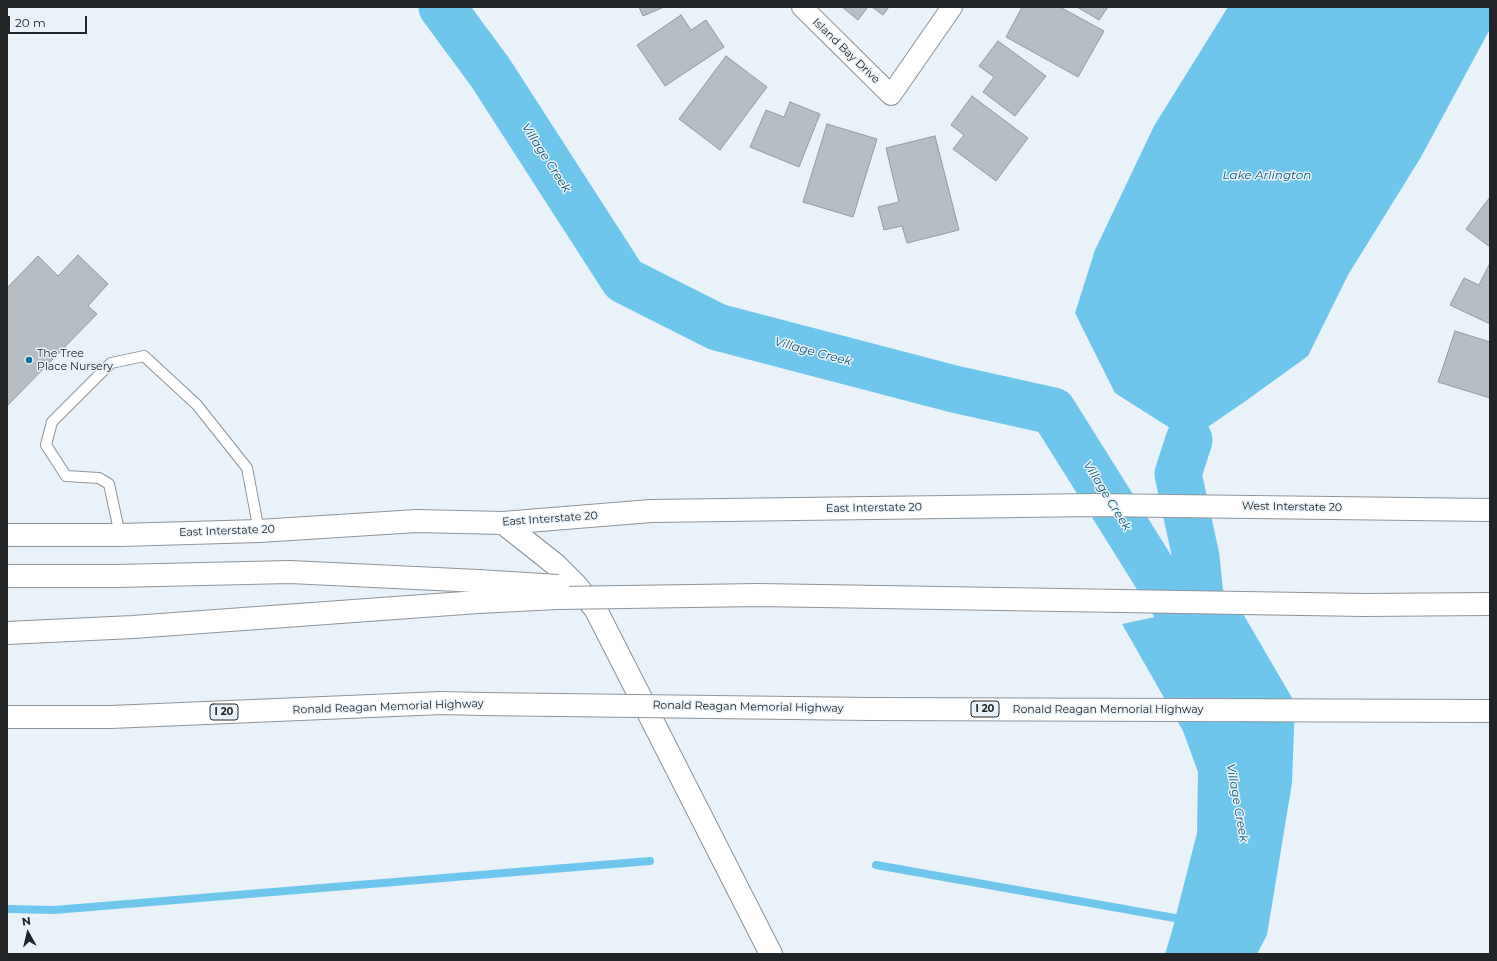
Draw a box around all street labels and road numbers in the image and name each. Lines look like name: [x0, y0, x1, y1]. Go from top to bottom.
street label: Island Bay Drive: [810, 16, 882, 86]
street label: West Interstate 20: [1242, 500, 1342, 514]
street label: East Interstate 20: [826, 501, 922, 515]
street label: East Interstate 20: [502, 509, 598, 529]
street label: East Interstate 20: [179, 523, 275, 539]
street label: Ronald Reagan Memorial Highway: [292, 697, 484, 717]
street label: Ronald Reagan Memorial Highway: [652, 699, 844, 715]
road number: I 20: [971, 701, 999, 717]
street label: Ronald Reagan Memorial Highway: [1012, 703, 1204, 717]
road number: I 20: [210, 704, 238, 720]

